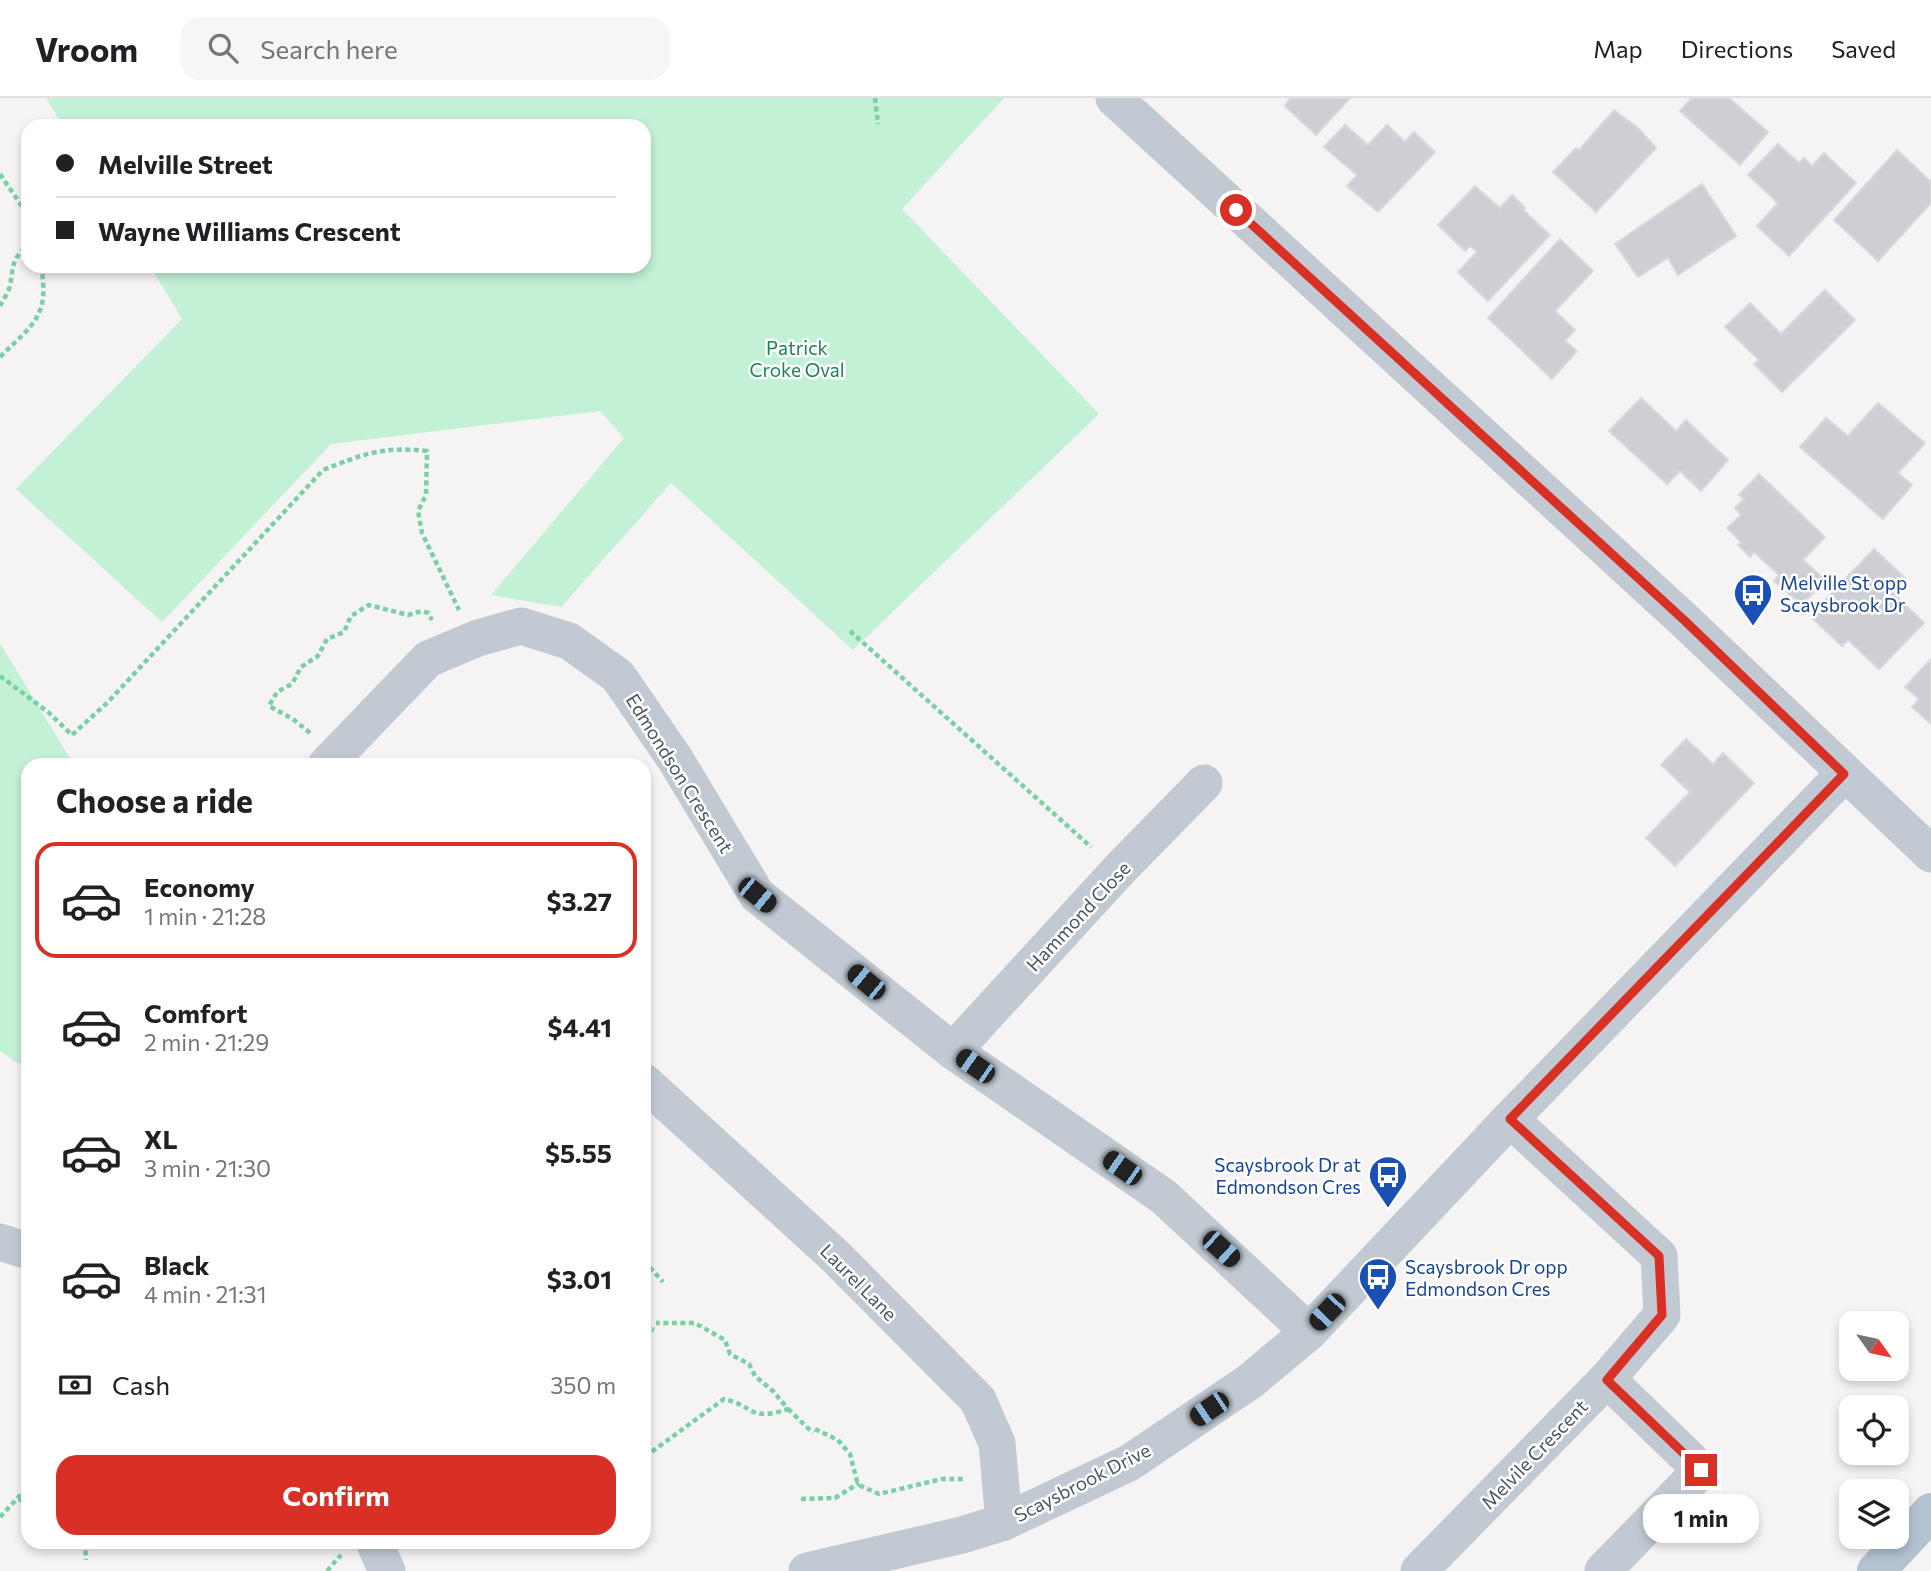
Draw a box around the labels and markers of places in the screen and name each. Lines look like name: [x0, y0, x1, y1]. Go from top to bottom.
place label: Melville St opp Scaysbrook Dr: [1780, 571, 1907, 616]
bus stop icon: Melville St opp Scaysbrook Dr: [1732, 572, 1774, 627]
place label: Scaysbrook Dr at Edmondson Cres: [1214, 1153, 1361, 1198]
bus stop icon: Scaysbrook Dr at Edmondson Cres: [1367, 1154, 1409, 1209]
place label: Scaysbrook Dr opp Edmondson Cres: [1405, 1255, 1568, 1300]
bus stop icon: Scaysbrook Dr opp Edmondson Cres: [1357, 1256, 1399, 1311]

